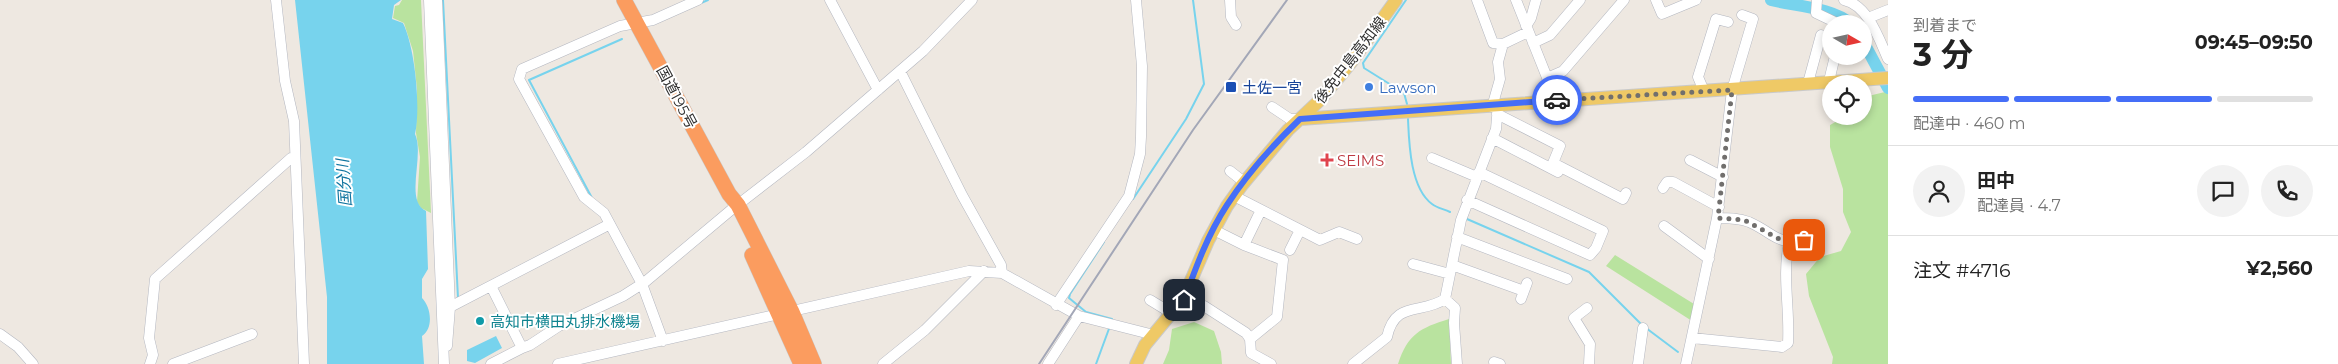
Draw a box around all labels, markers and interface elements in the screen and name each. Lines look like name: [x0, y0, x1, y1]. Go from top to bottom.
street label: 後免中島高知線: [1310, 13, 1390, 107]
north arrow: [1822, 15, 1872, 65]
map controls: [1822, 15, 1872, 125]
text: 到着まで: [1913, 16, 1977, 35]
text: 09:45–09:50: [2195, 31, 2313, 54]
text: 3 分: [1913, 35, 1973, 74]
street label: 国道195号: [653, 62, 701, 132]
courier: [1532, 75, 1582, 125]
button: locate: [1822, 75, 1872, 125]
place label: 土佐一宮: [1242, 78, 1302, 97]
place label: Lawson: [1379, 78, 1437, 97]
marker: 土佐一宮: [1224, 80, 1238, 94]
marker: Lawson: [1363, 81, 1375, 93]
icon: car: [1543, 86, 1571, 114]
text: 配達中 · 460 m: [1913, 114, 2026, 133]
place label: SEIMS: [1337, 151, 1384, 170]
marker: SEIMS: [1321, 154, 1333, 166]
water label: 国分川: [333, 156, 355, 208]
button: person: [1913, 165, 1965, 217]
button: chat: [2197, 165, 2249, 217]
button: phone: [2261, 165, 2313, 217]
text: 田中: [1977, 169, 2015, 192]
text: 配達員 · 4.7: [1977, 196, 2061, 215]
pin: [1783, 219, 1825, 261]
icon: bag: [1790, 226, 1818, 254]
text: ¥2,560: [2246, 257, 2313, 280]
text: 注文 #4716: [1913, 259, 2011, 282]
pin: [1163, 279, 1205, 321]
icon: home: [1170, 286, 1198, 314]
place label: 高知市横田丸排水機場: [490, 312, 640, 331]
marker: 高知市横田丸排水機場: [474, 315, 486, 327]

